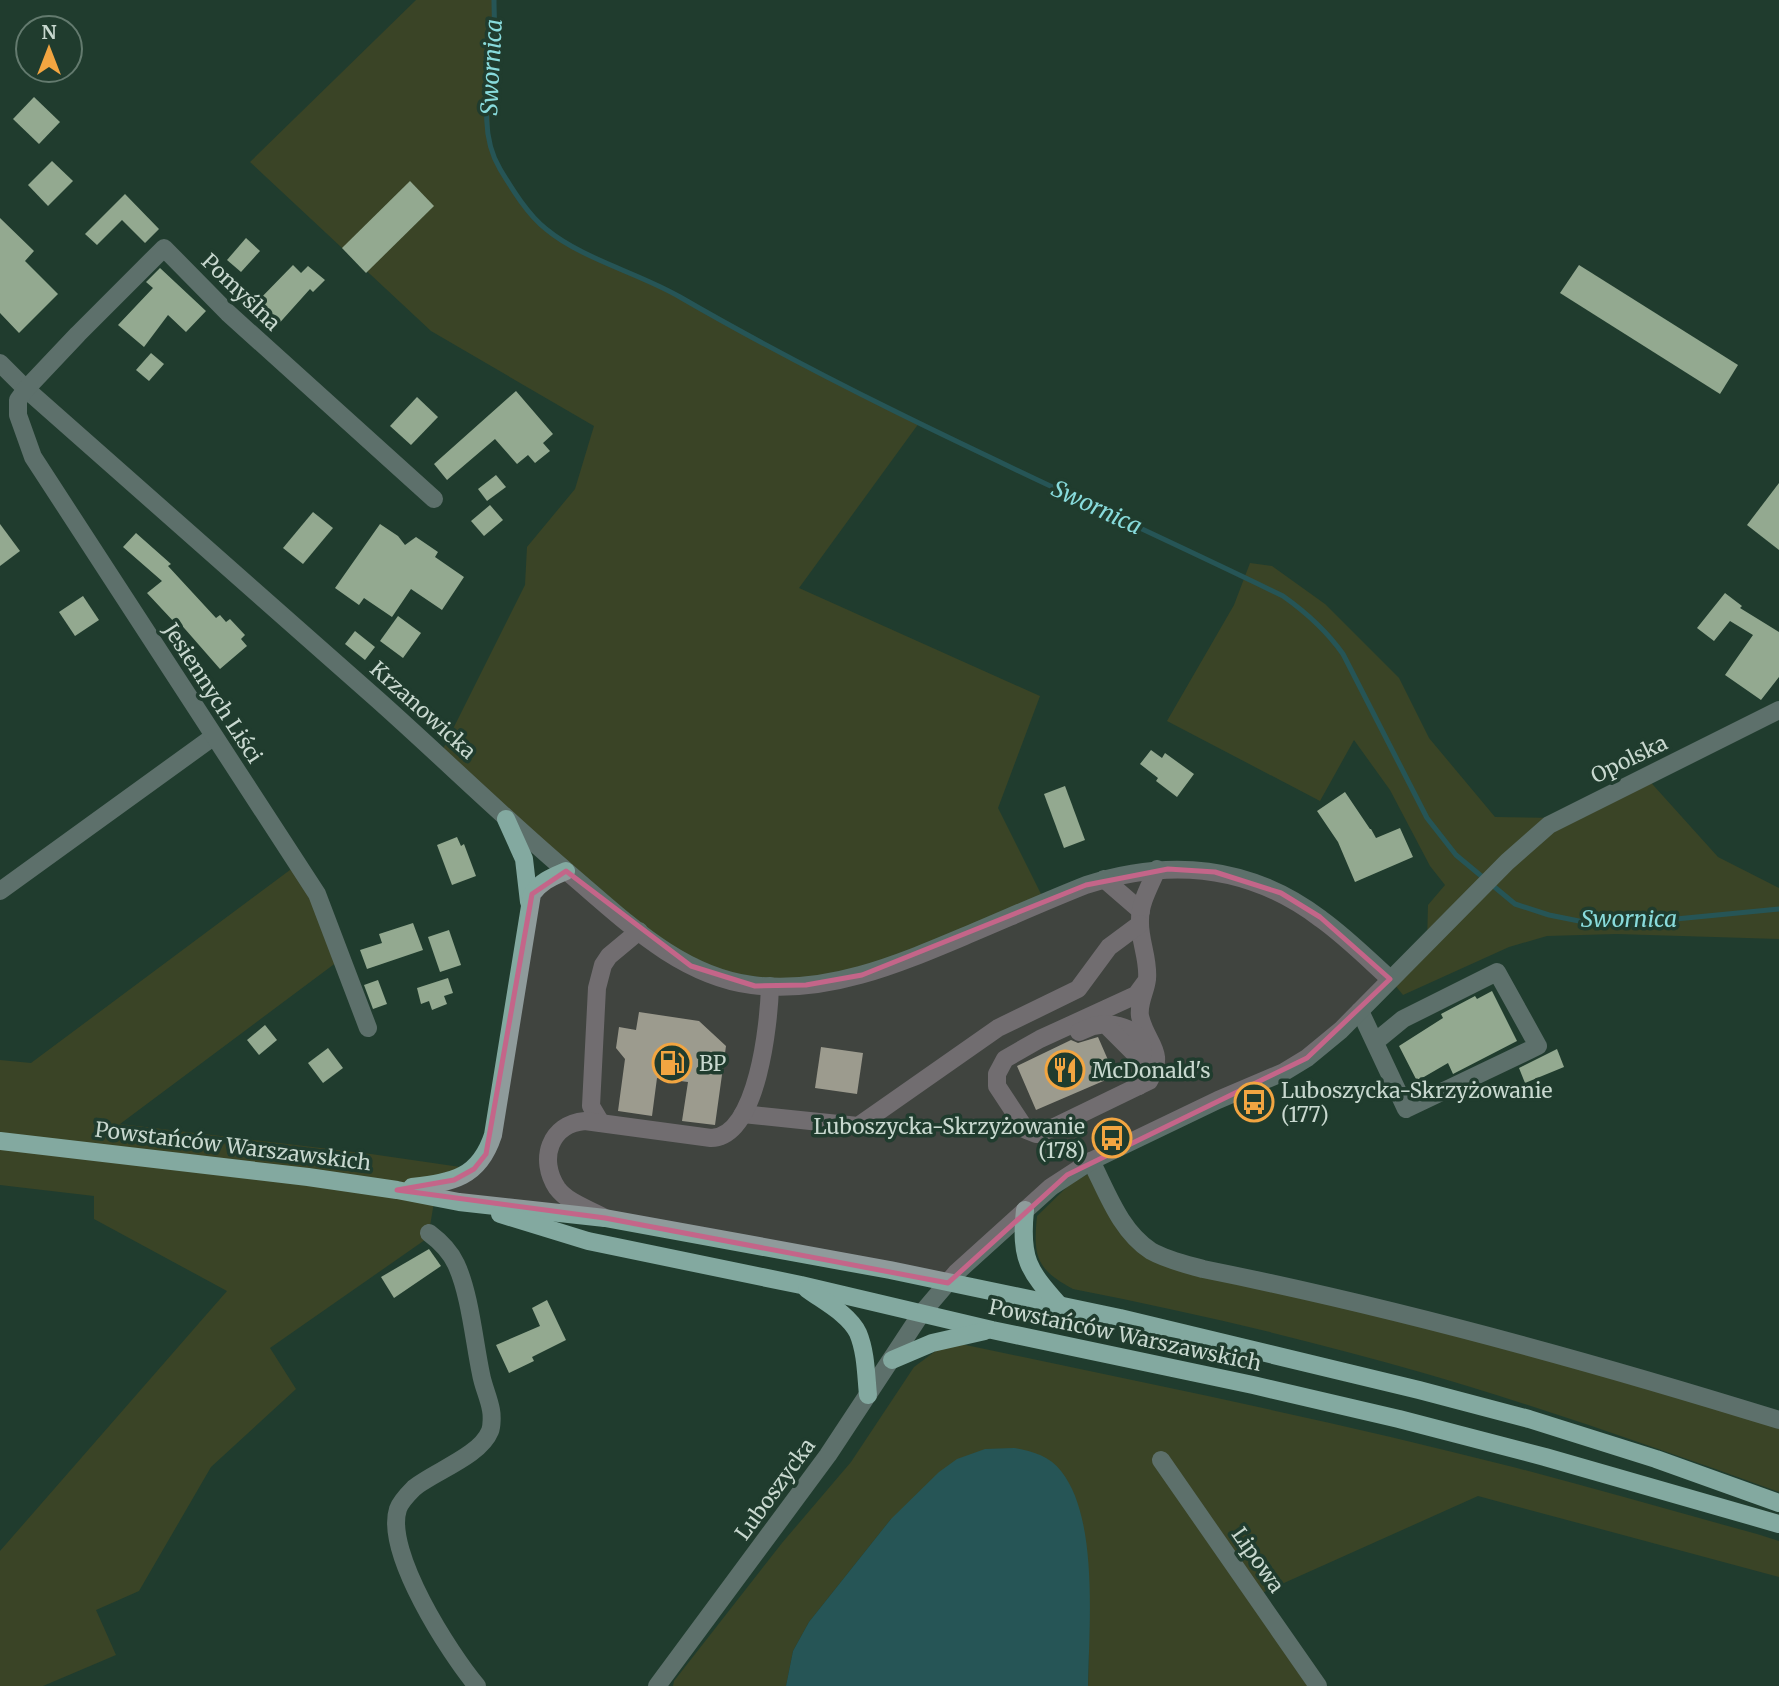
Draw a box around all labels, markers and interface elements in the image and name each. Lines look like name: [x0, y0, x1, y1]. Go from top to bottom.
north arrow: [14, 14, 84, 84]
water label: Swornica: [474, 18, 508, 116]
text: N: [41, 20, 57, 44]
street label: Pomyślna: [196, 248, 286, 336]
water label: Swornica: [1047, 473, 1147, 541]
street label: Jesiennych Liści: [157, 617, 269, 768]
street label: Krzanowicka: [364, 655, 482, 765]
street label: Opolska: [1586, 729, 1672, 789]
water label: Swornica: [1581, 904, 1677, 933]
fuel station icon: BP: [651, 1042, 693, 1084]
restaurant icon: McDonald's: [1044, 1049, 1086, 1091]
place label: BP: [699, 1050, 726, 1077]
place label: McDonald's: [1092, 1057, 1211, 1084]
place label: Luboszycka-Skrzyżowanie (177): [1281, 1077, 1552, 1128]
bus stop icon: Luboszycka-Skrzyżowanie (177): [1233, 1081, 1275, 1123]
place label: Luboszycka-Skrzyżowanie (178): [814, 1113, 1085, 1164]
street label: Powstańców Warszawskich: [93, 1116, 373, 1176]
bus stop icon: Luboszycka-Skrzyżowanie (178): [1091, 1117, 1133, 1159]
street label: Powstańców Warszawskich: [986, 1293, 1264, 1377]
street label: Luboszycka: [729, 1433, 821, 1545]
street label: Lipowa: [1226, 1522, 1290, 1598]

